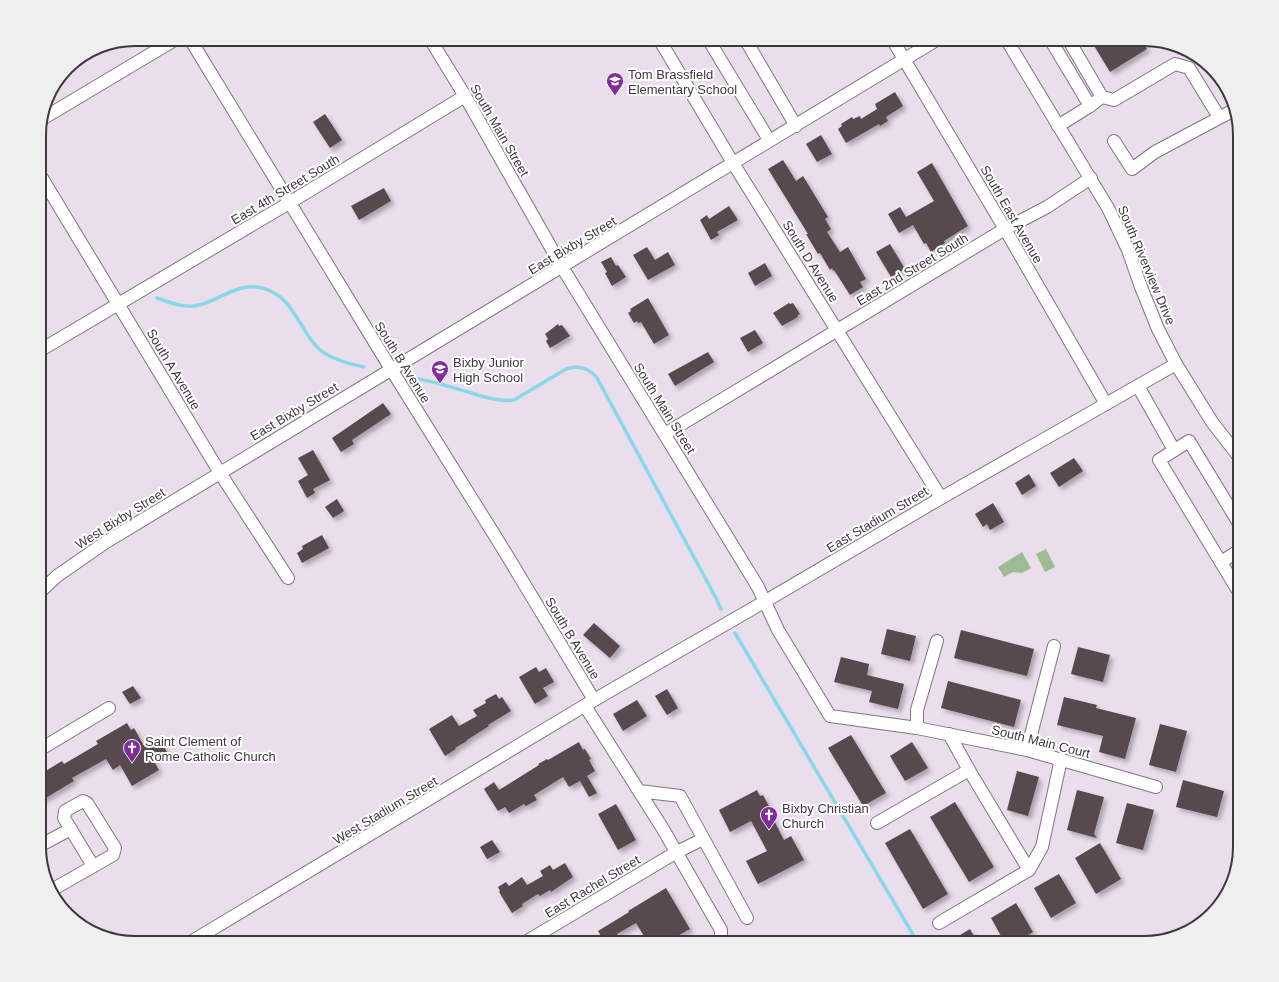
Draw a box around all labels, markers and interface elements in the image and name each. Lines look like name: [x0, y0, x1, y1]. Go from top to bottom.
place label: Tom Brassfield Elementary School: [628, 67, 737, 97]
school or university icon: Tom Brassfield Elementary School: [605, 71, 625, 96]
street label: South Main Street: [467, 81, 532, 179]
street label: East 4th Street South: [228, 151, 342, 228]
street label: South East Avenue: [977, 163, 1046, 266]
street label: South Riverview Drive: [1115, 203, 1178, 327]
street label: East Bixby Street: [526, 213, 619, 278]
street label: South D Avenue: [779, 218, 842, 305]
street label: East 2nd Street South: [854, 230, 971, 309]
street label: South B Avenue: [372, 319, 434, 406]
street label: South A Avenue: [144, 326, 204, 412]
place label: Bixby Junior High School: [453, 355, 524, 385]
school or university icon: Bixby Junior High School: [430, 359, 450, 384]
street label: South Main Street: [631, 360, 699, 457]
street label: East Bixby Street: [248, 379, 341, 444]
street label: East Stadium Street: [824, 483, 931, 556]
street label: West Bixby Street: [73, 485, 168, 552]
street label: South B Avenue: [542, 595, 603, 682]
street label: South Main Court: [990, 722, 1092, 761]
place label: Saint Clement of Rome Catholic Church: [145, 734, 276, 764]
church icon: Saint Clement of Rome Catholic Church: [122, 738, 142, 763]
street label: West Stadium Street: [330, 773, 440, 847]
place label: Bixby Christian Church: [782, 801, 869, 831]
church icon: Bixby Christian Church: [759, 805, 779, 830]
street label: East Rachel Street: [542, 852, 643, 921]

